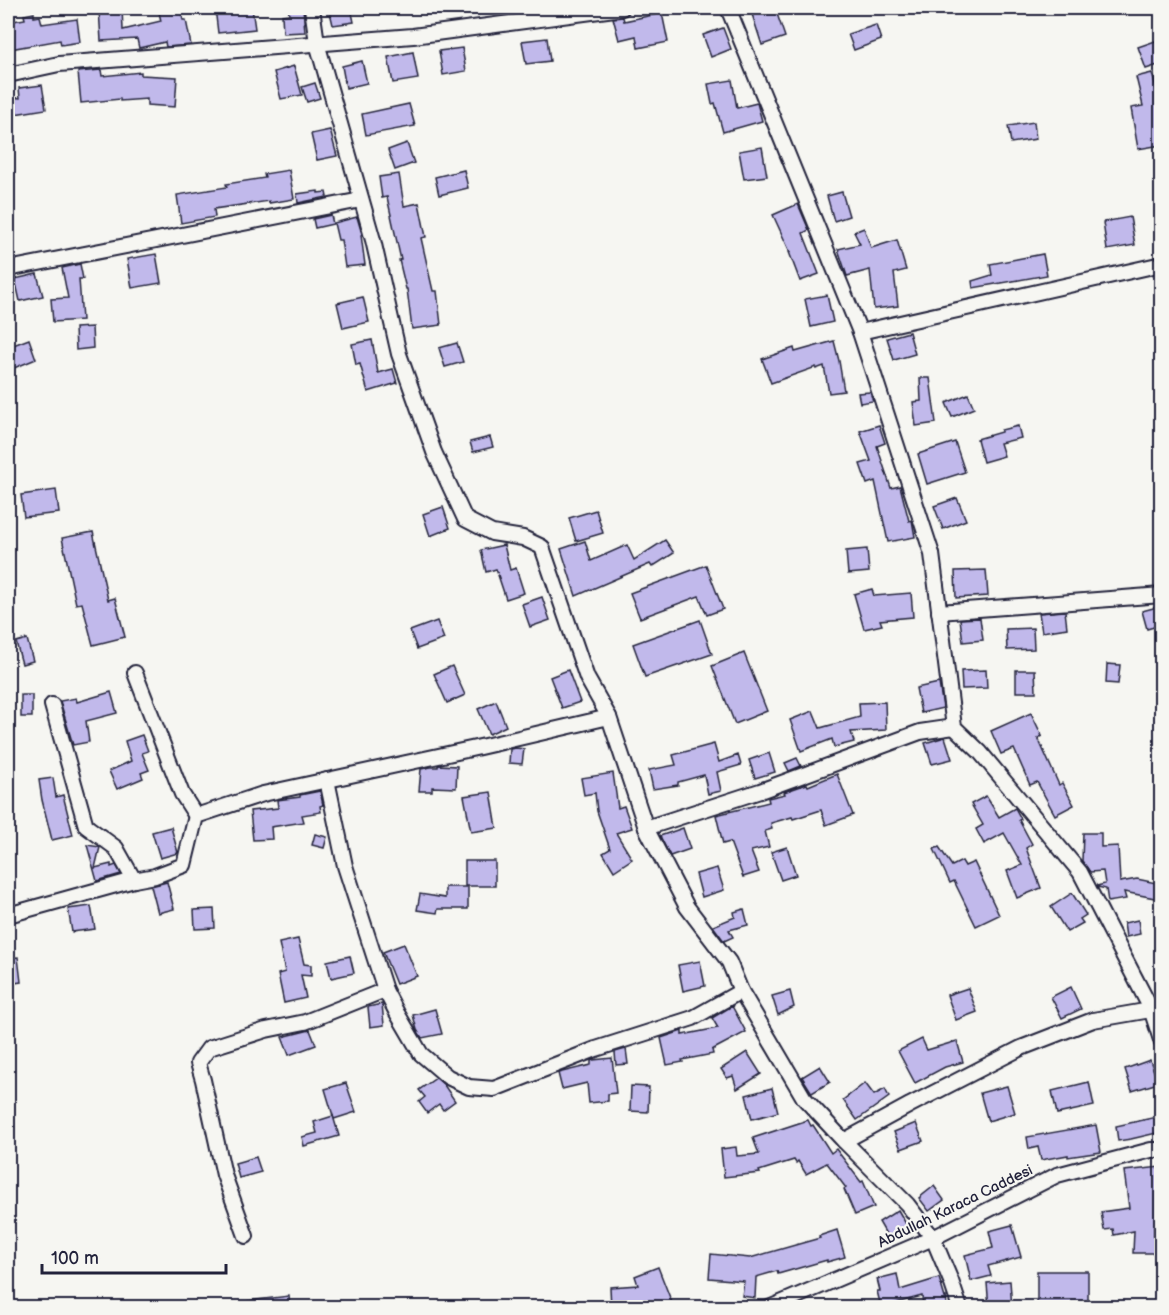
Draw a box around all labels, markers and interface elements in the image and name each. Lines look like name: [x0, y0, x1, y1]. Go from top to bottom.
street label: Abdullah Karaca Caddesi: [875, 1161, 1036, 1252]
scale bar: [42, 1237, 226, 1275]
text: 100 m: [51, 1248, 99, 1269]

